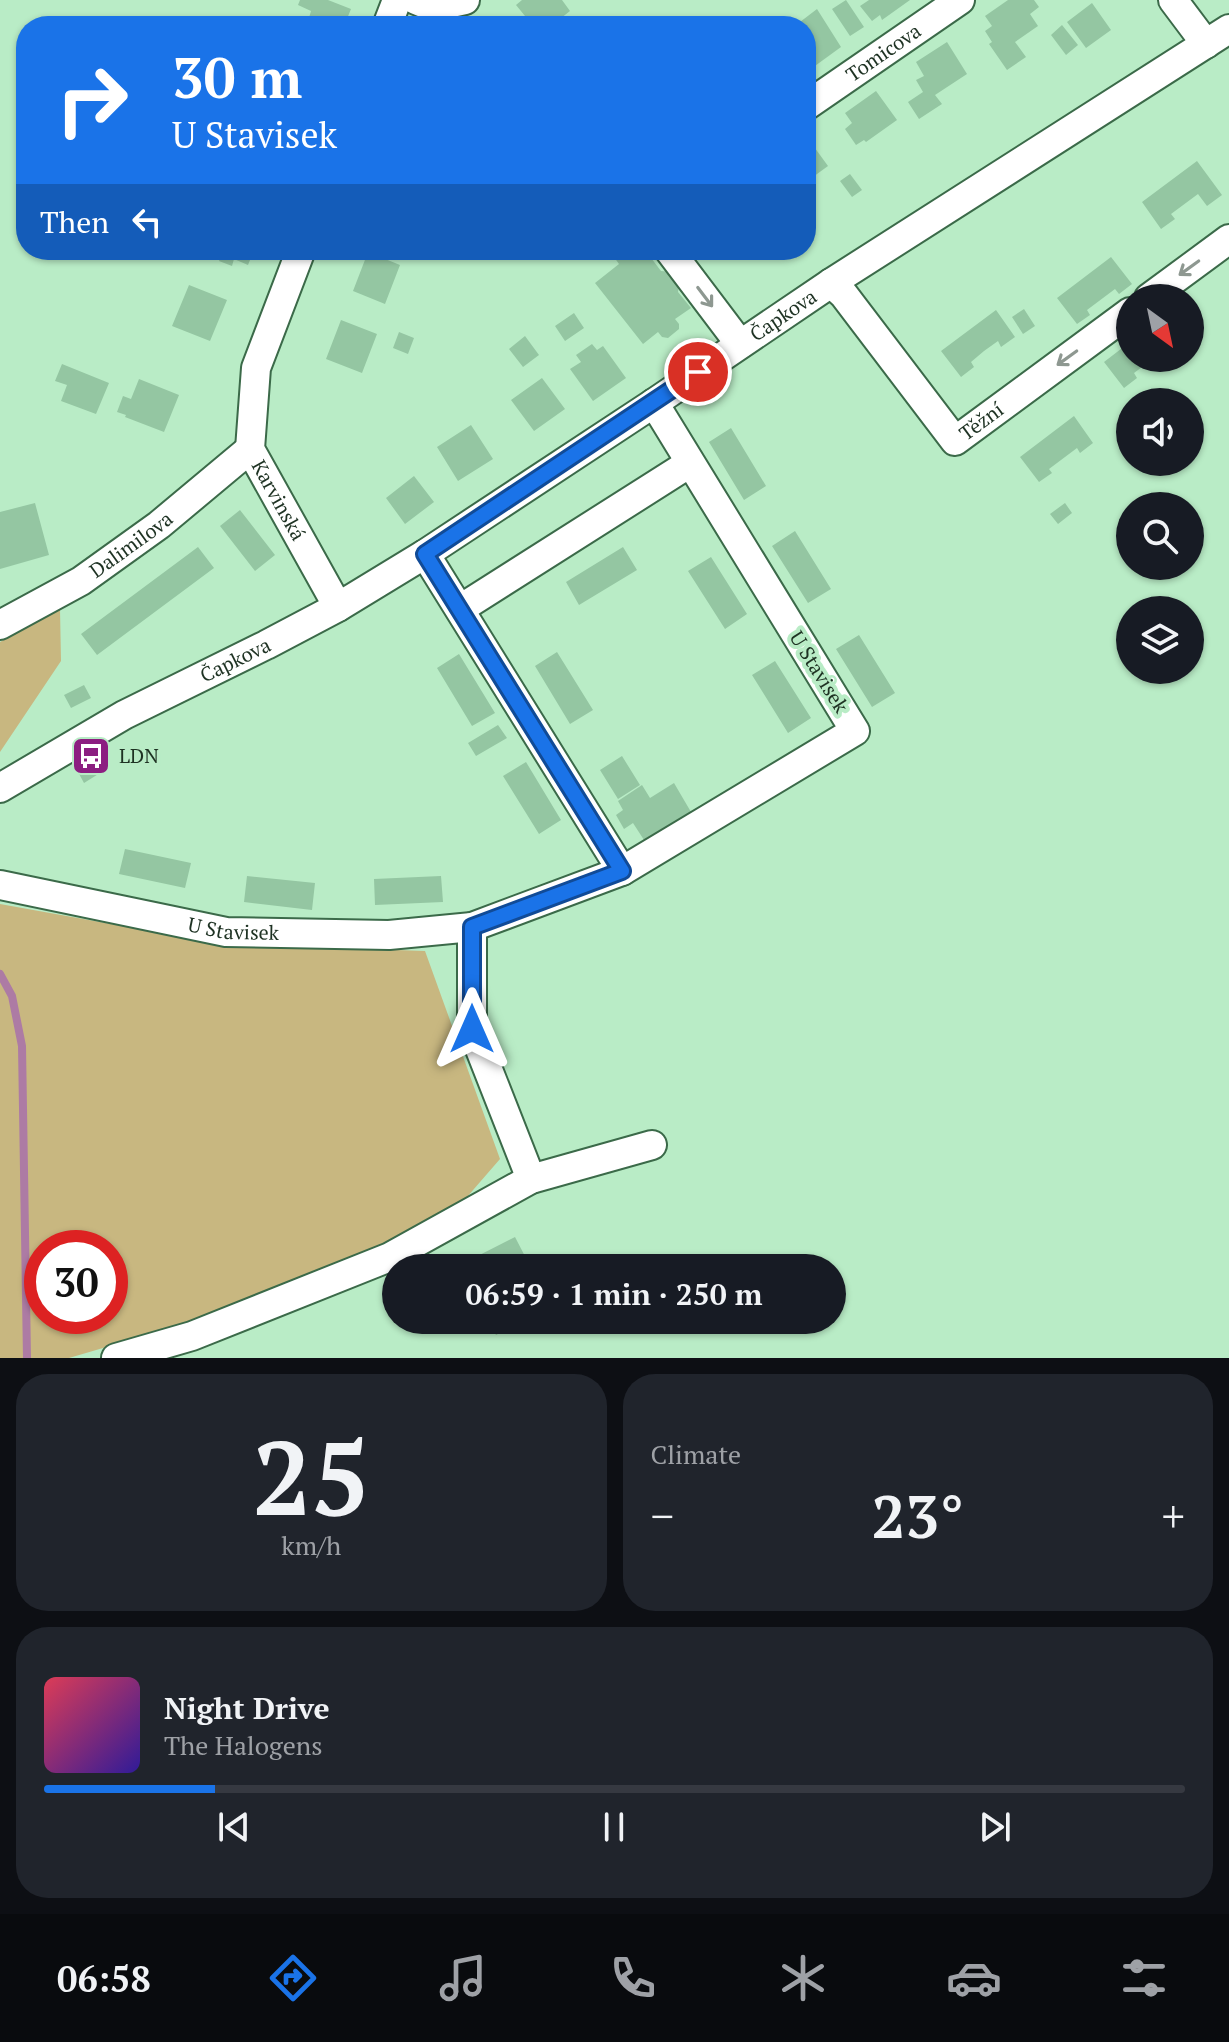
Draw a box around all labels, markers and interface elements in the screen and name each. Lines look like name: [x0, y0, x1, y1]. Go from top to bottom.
street label: Tomicova: [840, 17, 926, 88]
text: 30 m: [172, 40, 302, 114]
icon: right: [40, 48, 144, 152]
text: U Stavisek: [172, 111, 337, 158]
icon: left: [125, 200, 169, 244]
text: Then: [40, 202, 109, 242]
one-way arrow: [1179, 260, 1200, 277]
street label: Čapkova: [744, 283, 822, 347]
north arrow: [1116, 284, 1204, 372]
map controls: [1116, 284, 1204, 684]
one-way arrow: [696, 286, 713, 307]
pin: [664, 338, 732, 406]
one-way arrow: [1057, 349, 1078, 366]
icon: arrive: [676, 350, 720, 394]
button: sound: [1116, 388, 1204, 476]
street label: Těžní: [954, 396, 1009, 446]
street label: Karvinská: [246, 455, 312, 545]
button: search: [1116, 492, 1204, 580]
street label: Dalimilova: [84, 505, 178, 584]
button: layers: [1116, 596, 1204, 684]
street label: U Stavisek: [784, 626, 856, 718]
street label: Čapkova: [195, 631, 275, 688]
bus stop icon: LDN: [70, 735, 112, 777]
place label: LDN: [119, 742, 159, 769]
street label: U Stavisek: [185, 910, 280, 946]
position arrow: [430, 987, 514, 1071]
speed limit sign: 30: [24, 1230, 128, 1334]
text: 06:59 · 1 min · 250 m: [466, 1274, 762, 1314]
text: 25: [252, 1407, 370, 1545]
text: Climate: [651, 1437, 741, 1471]
text: 23°: [871, 1476, 964, 1555]
text: −: [651, 1486, 674, 1545]
text: +: [1162, 1486, 1185, 1545]
text: km/h: [281, 1528, 341, 1562]
text: Night Drive: [164, 1688, 330, 1728]
text: The Halogens: [164, 1728, 322, 1762]
icon: previous: [212, 1805, 256, 1849]
icon: pause: [592, 1805, 636, 1849]
icon: next: [973, 1805, 1017, 1849]
icon: directions: [265, 1950, 321, 2006]
icon: music: [435, 1950, 491, 2006]
icon: phone: [605, 1950, 661, 2006]
icon: climate: [775, 1950, 831, 2006]
icon: car: [946, 1950, 1002, 2006]
icon: filters: [1116, 1950, 1172, 2006]
text: 06:58: [57, 1955, 151, 2002]

